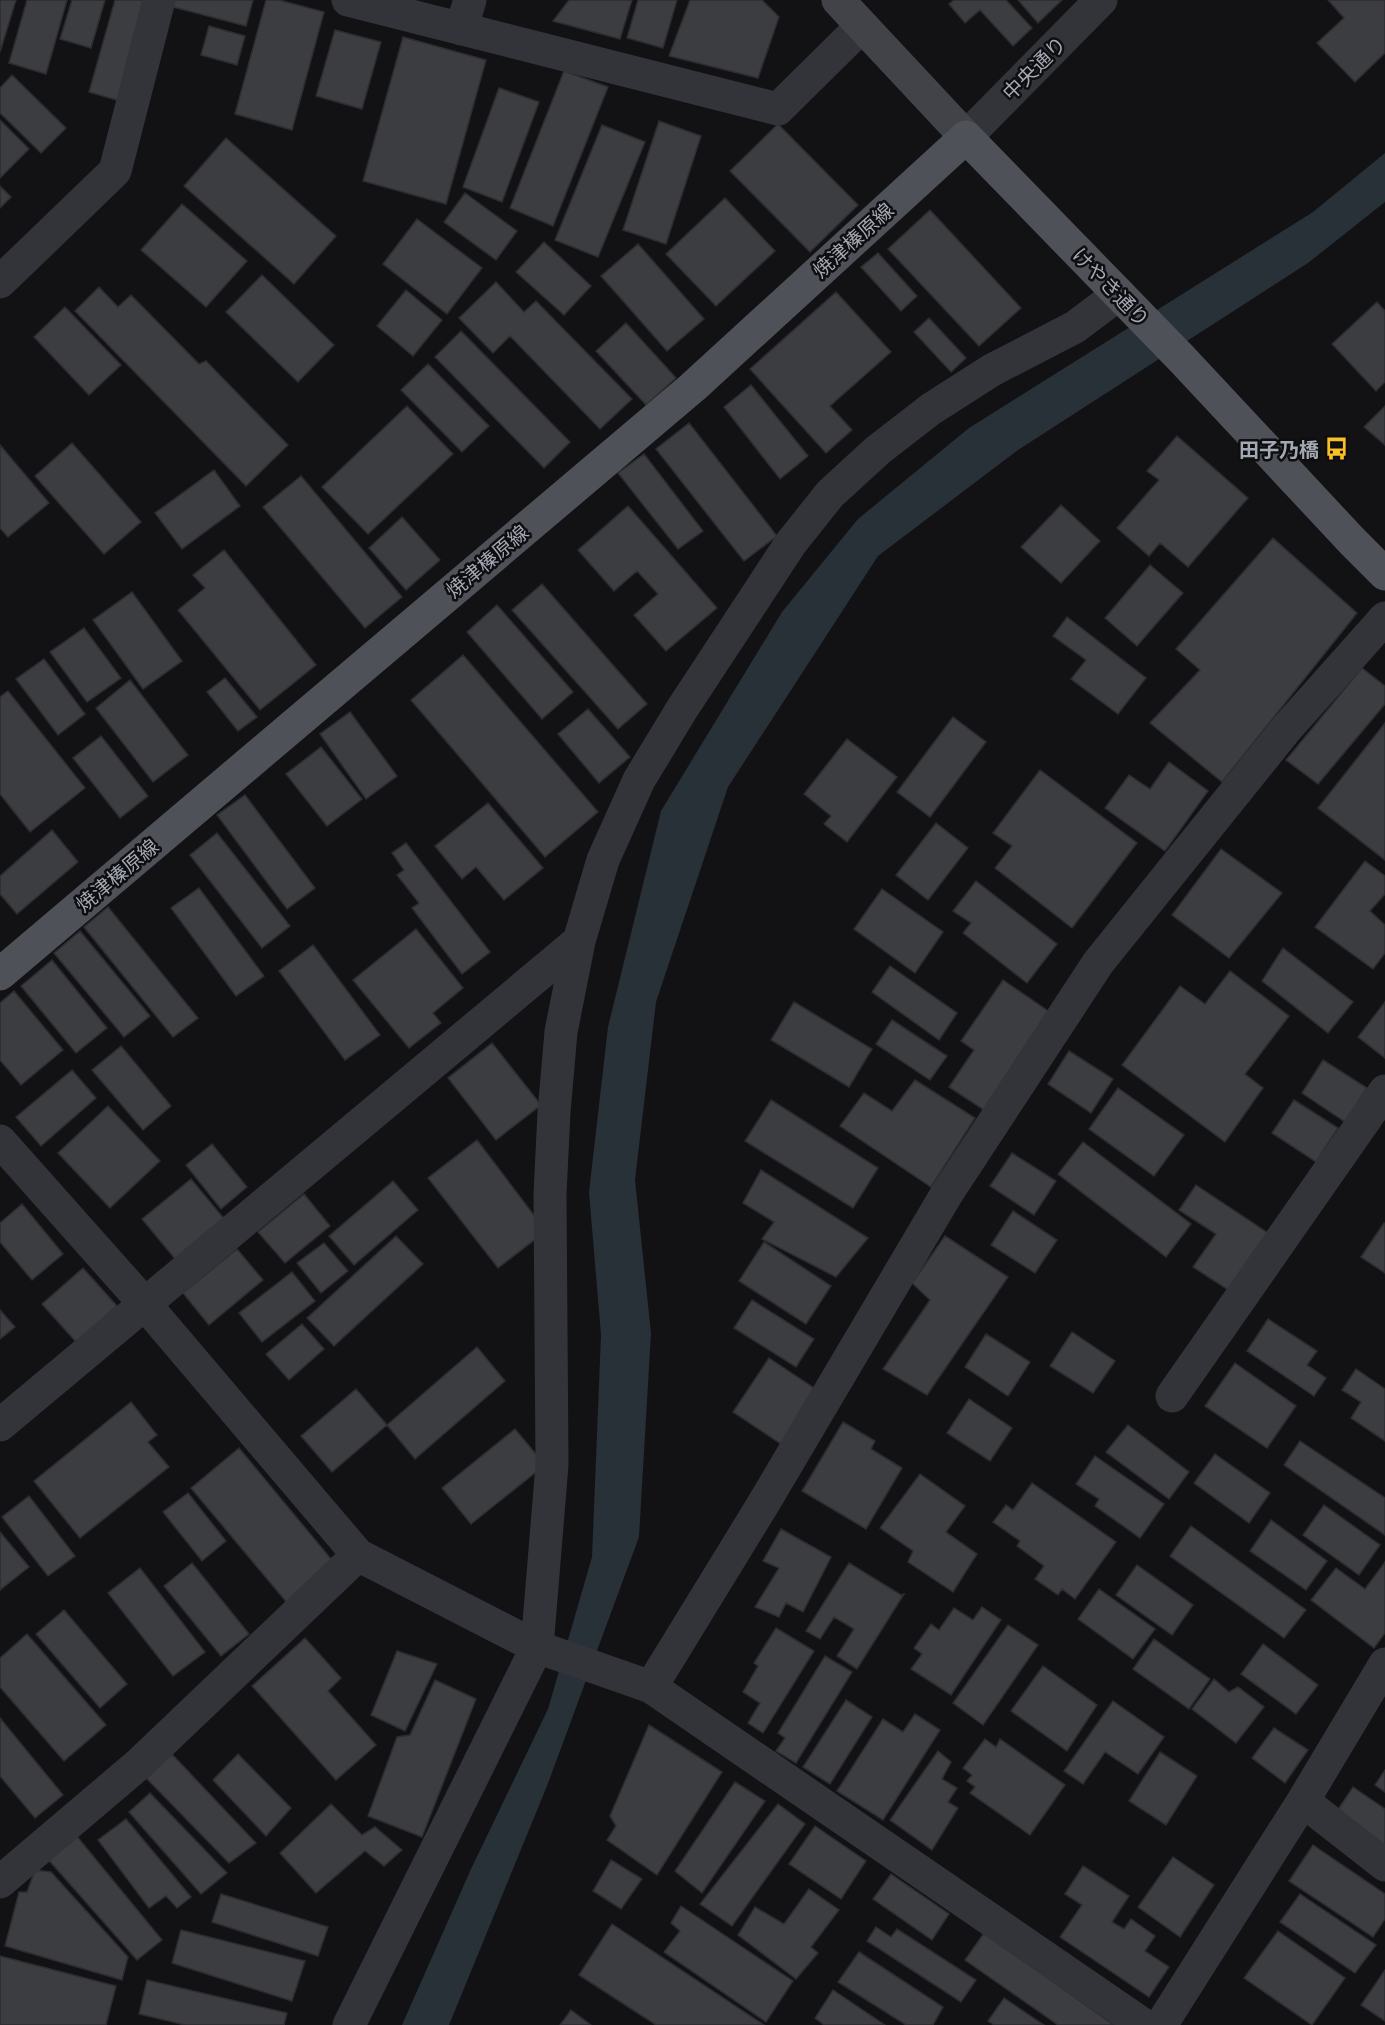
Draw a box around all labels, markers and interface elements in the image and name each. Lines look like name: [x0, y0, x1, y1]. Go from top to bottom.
street label: 中央通り: [996, 30, 1072, 106]
street label: 焼津榛原線: [807, 197, 899, 283]
street label: けやき通り: [1067, 242, 1155, 332]
place label: 田子乃橋: [1239, 436, 1319, 463]
bus stop icon: 田子乃橋: [1324, 436, 1350, 462]
street label: 焼津榛原線: [440, 519, 534, 603]
street label: 焼津榛原線: [70, 833, 164, 917]

